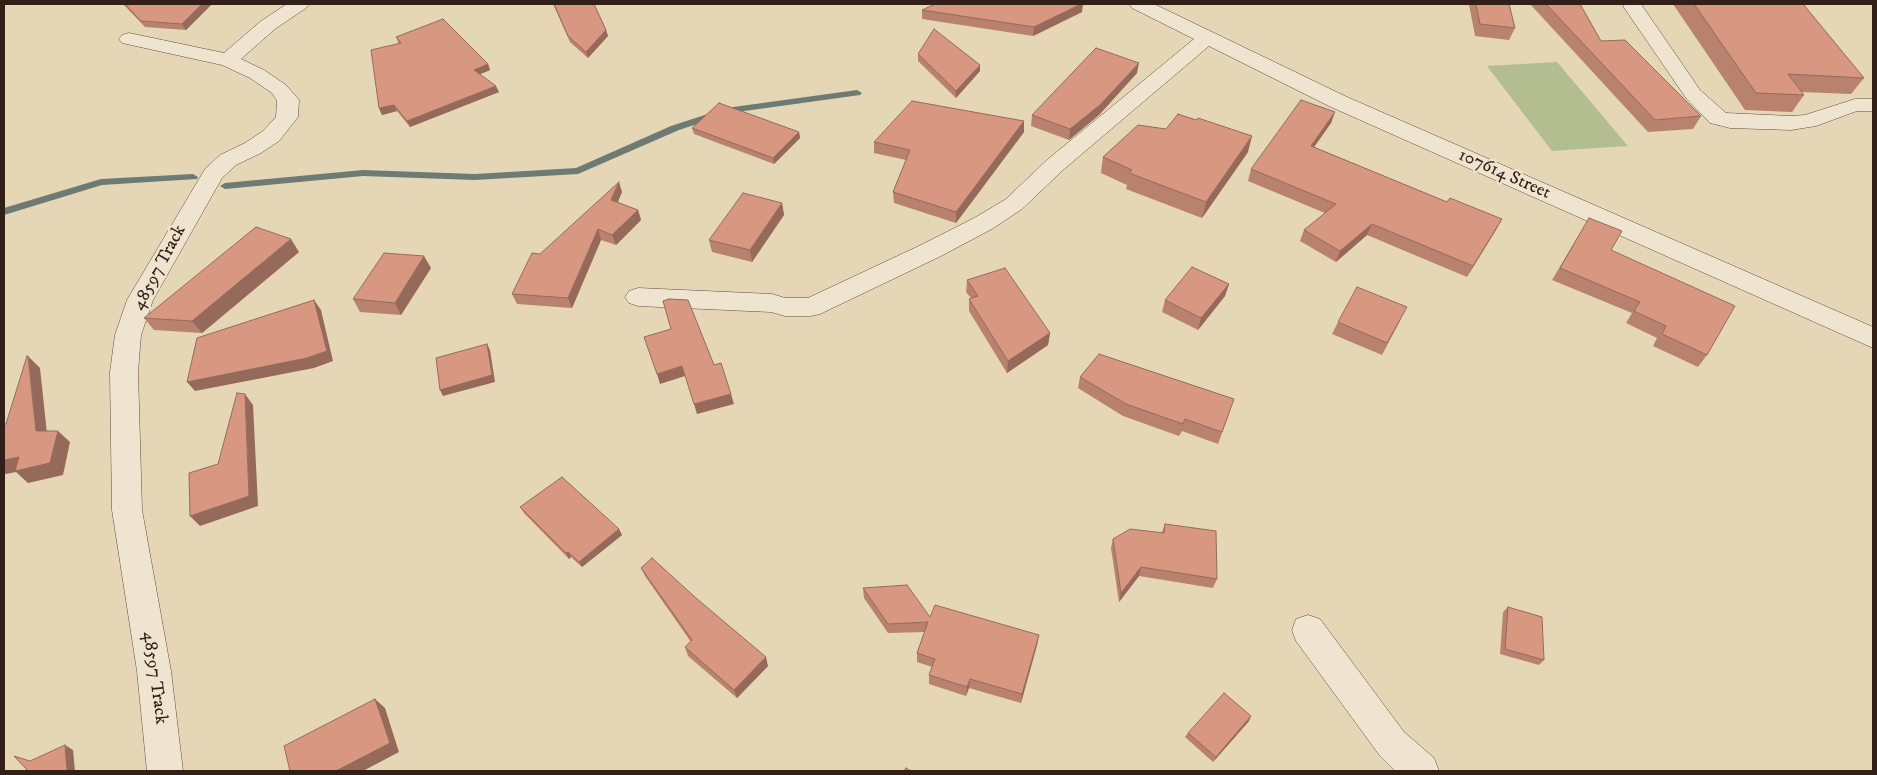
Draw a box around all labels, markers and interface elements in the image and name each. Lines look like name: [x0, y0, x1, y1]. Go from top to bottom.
street label: 107614 Street: [1455, 145, 1553, 205]
street label: 48597 Track: [129, 222, 191, 314]
street label: 48597 Track: [137, 630, 171, 726]

